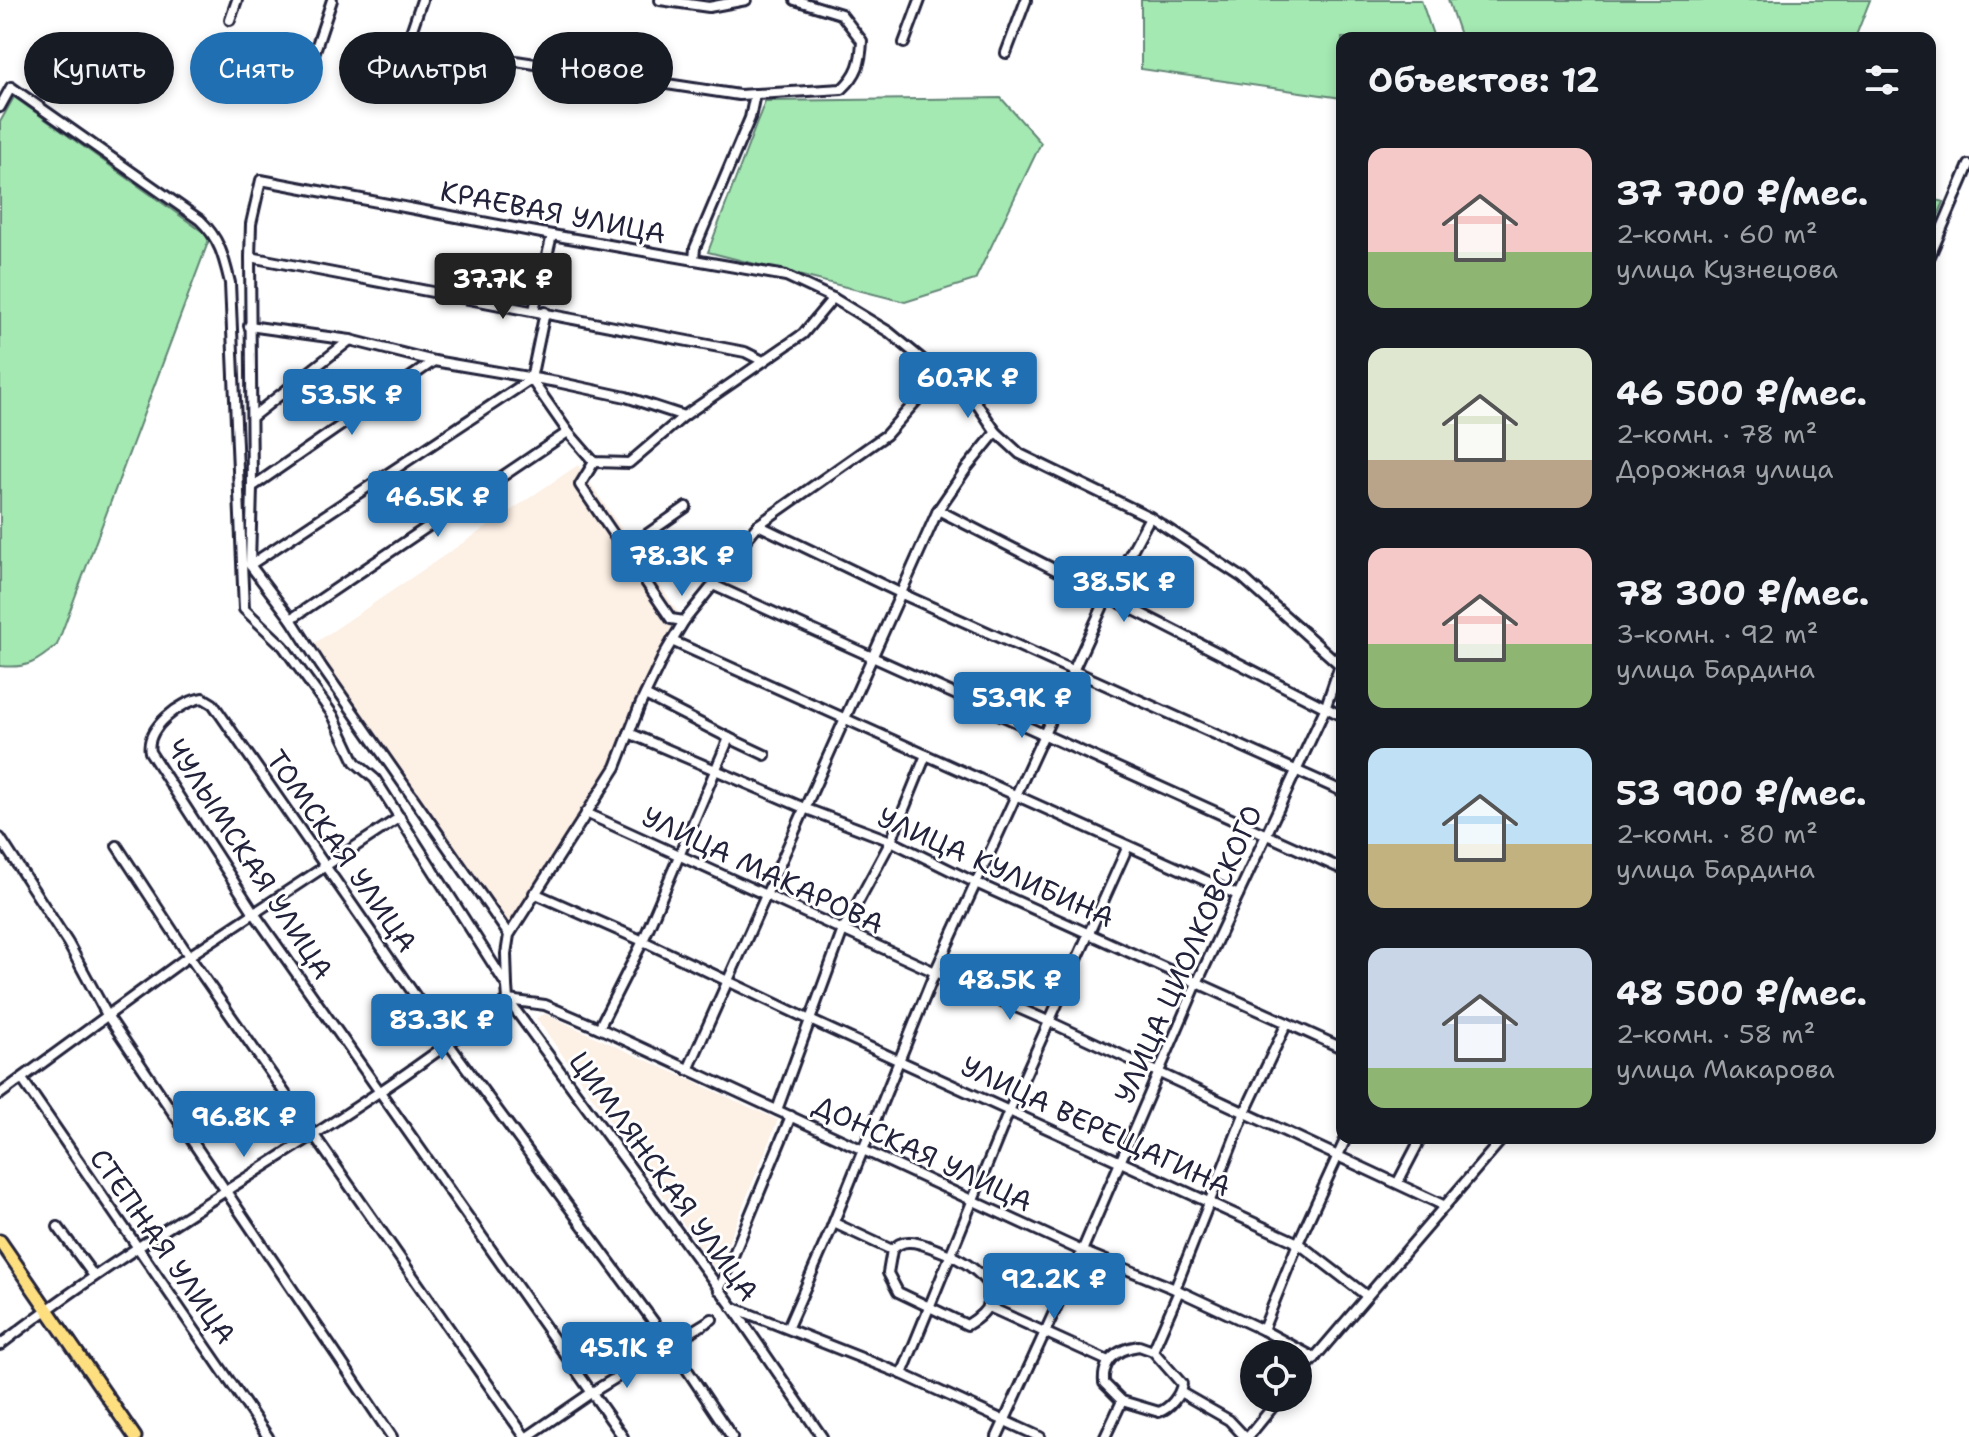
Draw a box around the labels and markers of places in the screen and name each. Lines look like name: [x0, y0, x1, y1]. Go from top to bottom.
pin: 37.7K ₽: [429, 253, 577, 321]
pin: 60.7K ₽: [894, 352, 1042, 420]
pin: 53.5K ₽: [278, 369, 426, 437]
pin: 46.5K ₽: [364, 471, 512, 539]
pin: 78.3K ₽: [608, 530, 756, 598]
pin: 38.5K ₽: [1050, 556, 1198, 624]
pin: 53.9K ₽: [948, 672, 1096, 740]
pin: 48.5K ₽: [936, 954, 1084, 1022]
pin: 83.3K ₽: [368, 994, 516, 1062]
pin: 96.8K ₽: [170, 1091, 318, 1159]
pin: 92.2K ₽: [980, 1253, 1128, 1321]
pin: 45.1K ₽: [553, 1322, 701, 1390]

